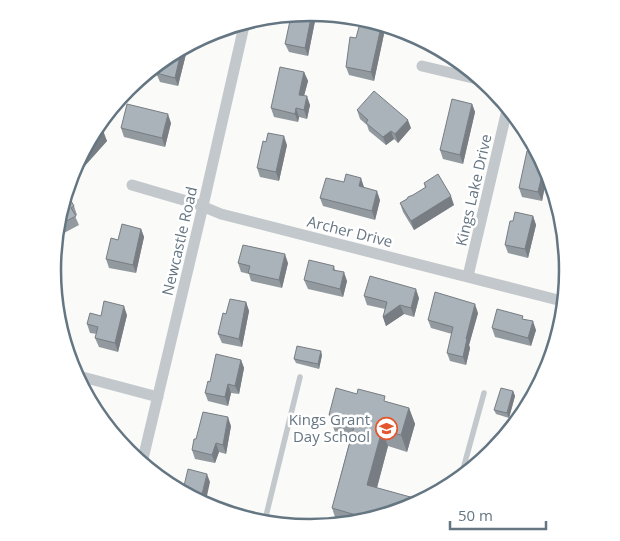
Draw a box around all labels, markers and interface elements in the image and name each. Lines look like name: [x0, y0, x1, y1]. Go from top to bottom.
street label: Kings Lake Drive: [450, 132, 496, 248]
street label: Newcastle Road: [157, 185, 201, 297]
street label: Archer Drive: [305, 211, 395, 251]
place label: Kings Grant Day School: [289, 409, 370, 446]
school or university icon: Kings Grant Day School: [374, 416, 398, 440]
scale bar: [450, 498, 546, 530]
text: 50 m: [458, 505, 493, 525]

